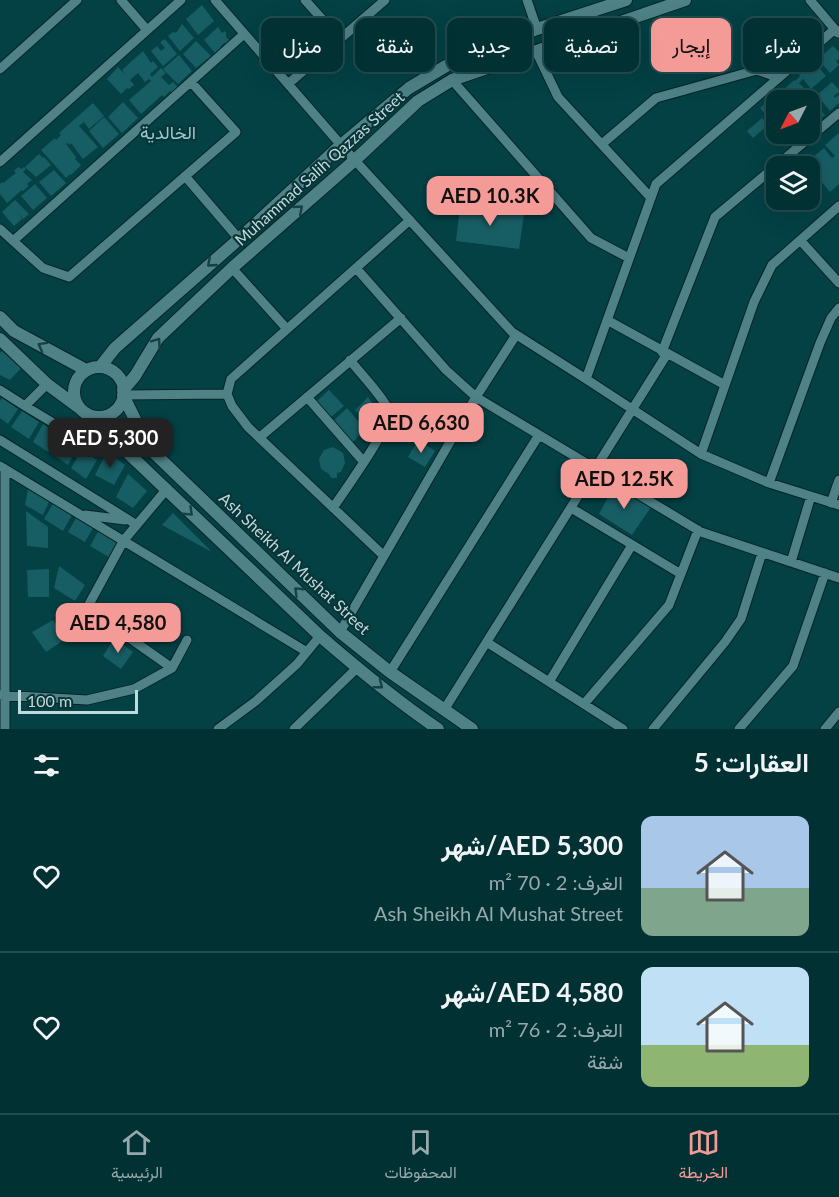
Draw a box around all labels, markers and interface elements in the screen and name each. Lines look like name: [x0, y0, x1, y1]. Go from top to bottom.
chip: منزل: [261, 18, 343, 72]
chip: شقة: [355, 18, 435, 72]
chip: جديد: [447, 18, 532, 72]
chip: تصفية: [544, 18, 639, 72]
chip: إيجار: [651, 18, 731, 72]
chip: شراء: [743, 18, 822, 72]
street label: Muhammad Salih Qazzas Street: [230, 87, 408, 249]
north arrow: [766, 90, 820, 144]
map controls: [766, 90, 820, 210]
district label: الخالدية: [140, 121, 196, 143]
button: layers: [766, 156, 820, 210]
pin: AED 10.3K: [421, 176, 559, 227]
text: AED 10.3K: [441, 183, 539, 207]
one-way arrow: [292, 205, 303, 216]
one-way arrow: [207, 256, 218, 267]
one-way arrow: [150, 338, 161, 349]
one-way arrow: [37, 342, 48, 353]
pin: AED 6,630: [352, 403, 490, 454]
text: AED 6,630: [373, 410, 469, 434]
pin: AED 5,300: [41, 418, 179, 469]
text: AED 5,300: [62, 425, 158, 449]
pin: AED 12.5K: [555, 459, 693, 510]
text: AED 12.5K: [575, 466, 673, 490]
street label: Ash Sheikh Al Mushat Street: [216, 488, 374, 638]
one-way arrow: [181, 504, 192, 515]
one-way arrow: [294, 587, 304, 598]
pin: AED 4,580: [49, 603, 187, 654]
text: AED 4,580: [70, 610, 166, 634]
one-way arrow: [373, 678, 384, 689]
scale bar: [18, 687, 138, 714]
text: 100 m: [27, 691, 72, 710]
text: العقارات: 5: [694, 746, 809, 778]
icon: filters: [30, 749, 63, 782]
text: AED 5,300/شهر: [441, 829, 623, 861]
icon: home: [689, 840, 761, 912]
icon: heart: [30, 860, 63, 893]
text: الغرف: 2 · 70 m²: [489, 870, 623, 894]
text: Ash Sheikh Al Mushat Street: [374, 901, 623, 925]
text: AED 4,580/شهر: [441, 976, 623, 1008]
icon: home: [689, 991, 761, 1063]
icon: heart: [30, 1011, 63, 1044]
text: الغرف: 2 · 76 m²: [489, 1017, 623, 1041]
text: شقة: [587, 1049, 623, 1073]
tab: الرئيسية: [111, 1126, 163, 1187]
tab: المحفوظات: [385, 1126, 457, 1187]
tab: الخريطة: [679, 1126, 728, 1187]

